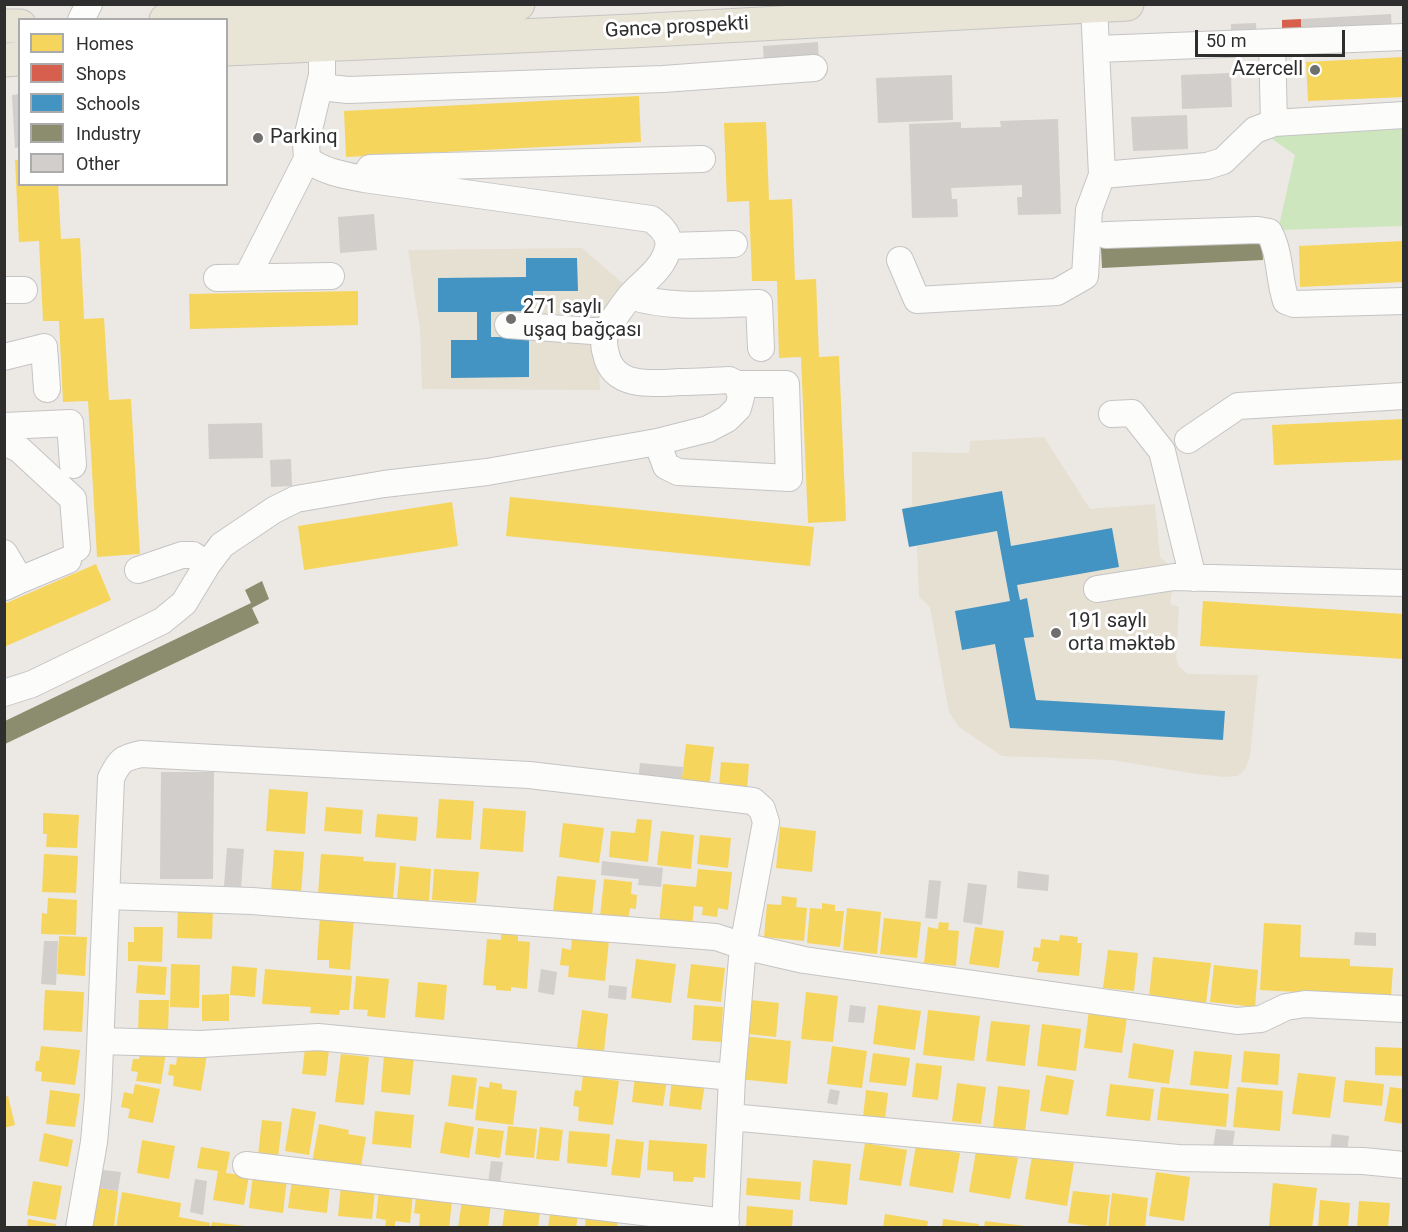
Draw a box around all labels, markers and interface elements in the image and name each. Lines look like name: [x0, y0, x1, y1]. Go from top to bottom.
street label: Gəncə prospekti: [604, 12, 750, 44]
legend: [18, 18, 228, 186]
scale bar: [1198, 18, 1348, 56]
text: 50 m: [1206, 30, 1246, 51]
text: Homes: [76, 33, 134, 54]
place label: Azercell: [1232, 58, 1303, 82]
text: Shops: [76, 63, 126, 84]
marker: Azercell: [1308, 63, 1322, 77]
text: Schools: [76, 93, 140, 114]
text: Industry: [76, 123, 141, 144]
place label: Parkinq: [270, 126, 338, 150]
marker: Parkinq: [251, 131, 265, 145]
text: Other: [76, 153, 120, 174]
place label: 271 saylı uşaq bağçası: [523, 296, 642, 343]
marker: 271 saylı uşaq bağçası: [504, 312, 518, 326]
place label: 191 saylı orta məktəb: [1068, 610, 1176, 657]
marker: 191 saylı orta məktəb: [1049, 626, 1063, 640]

